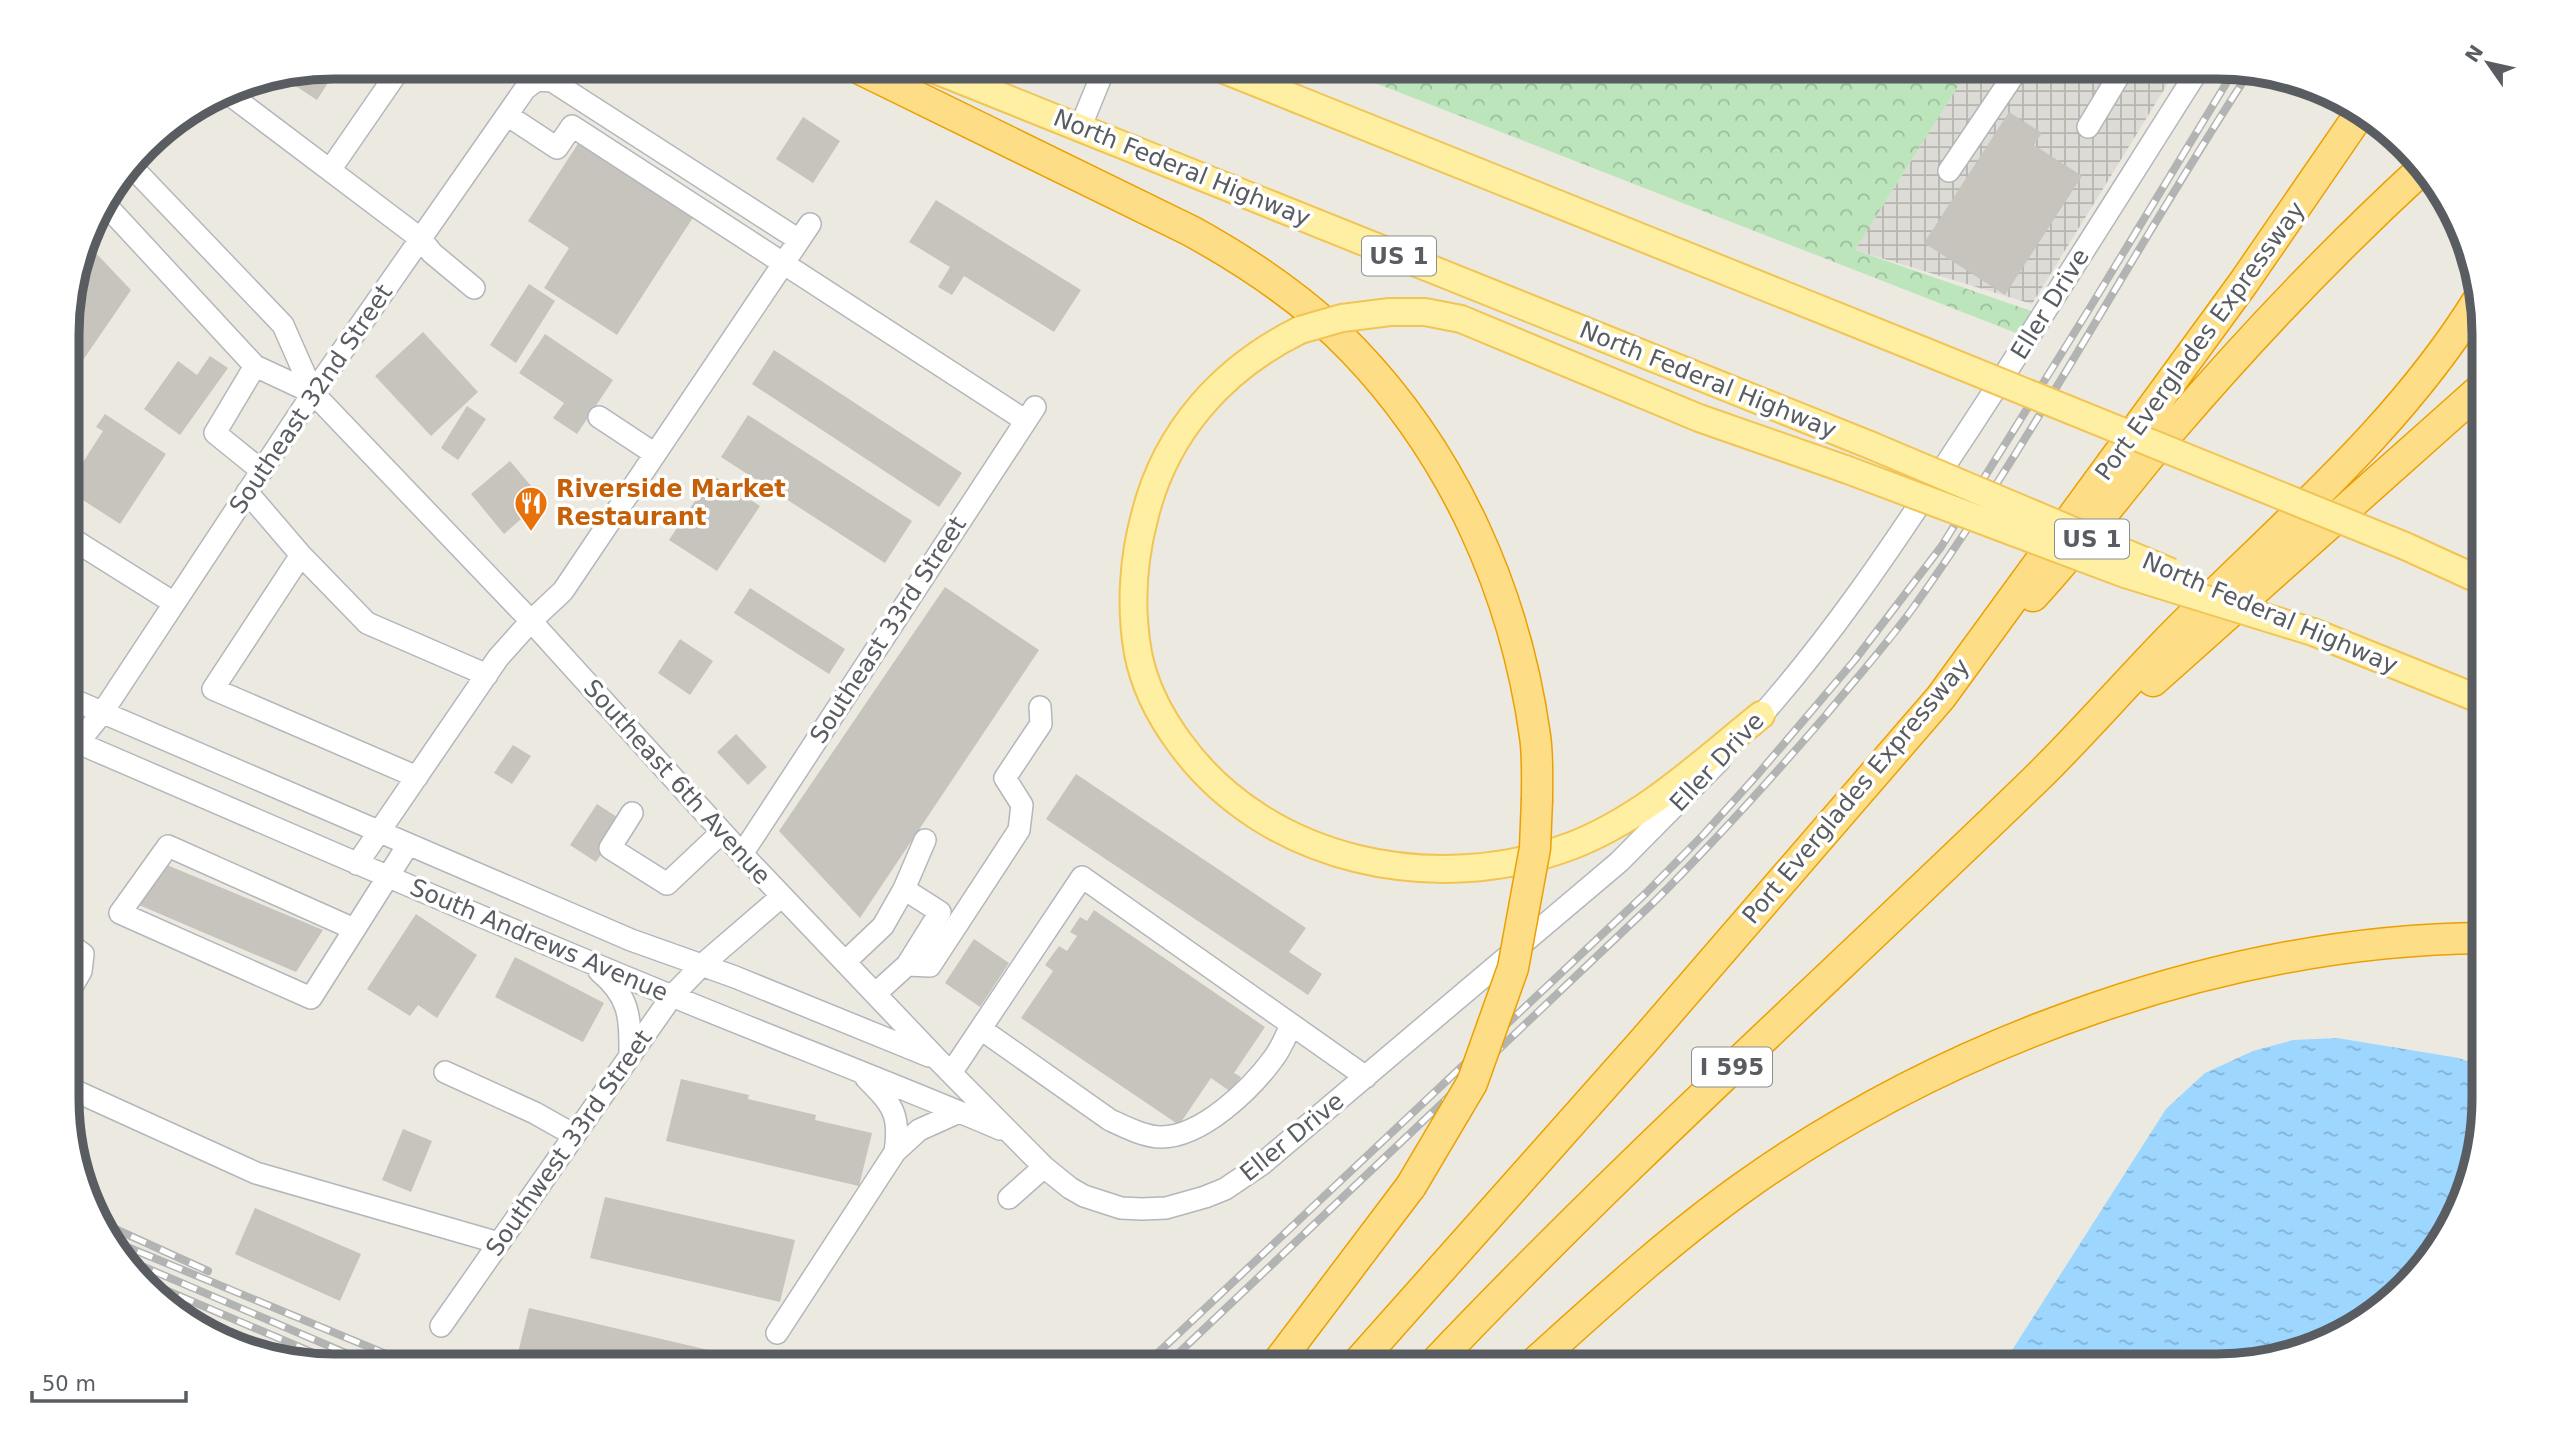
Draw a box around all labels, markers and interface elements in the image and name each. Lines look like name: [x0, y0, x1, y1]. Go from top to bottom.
north arrow: [2453, 28, 2523, 98]
text: N: [2460, 41, 2487, 66]
street label: North Federal Highway: [1049, 104, 1315, 232]
street label: Port Everglades Expressway: [2089, 196, 2311, 486]
road number: US 1: [1362, 236, 1436, 276]
street label: Eller Drive: [2005, 244, 2095, 364]
street label: Southeast 32nd Street: [224, 279, 398, 519]
street label: North Federal Highway: [1575, 316, 1841, 444]
place label: Riverside Market Restaurant: [556, 475, 786, 531]
restaurant icon: Riverside Market Restaurant: [512, 484, 550, 533]
street label: Southeast 33rd Street: [804, 511, 972, 749]
road number: US 1: [2055, 520, 2129, 558]
street label: North Federal Highway: [2138, 546, 2402, 680]
street label: Port Everglades Expressway: [1737, 653, 1975, 929]
street label: Southeast 6th Avenue: [578, 674, 776, 890]
street label: Eller Drive: [1664, 707, 1770, 817]
street label: South Andrews Avenue: [406, 873, 672, 1007]
street label: Southwest 33rd Street: [480, 1025, 658, 1261]
road number: I 595: [1692, 1048, 1772, 1086]
street label: Eller Drive: [1235, 1087, 1349, 1187]
scale bar: [32, 1360, 186, 1404]
text: 50 m: [42, 1372, 96, 1396]

